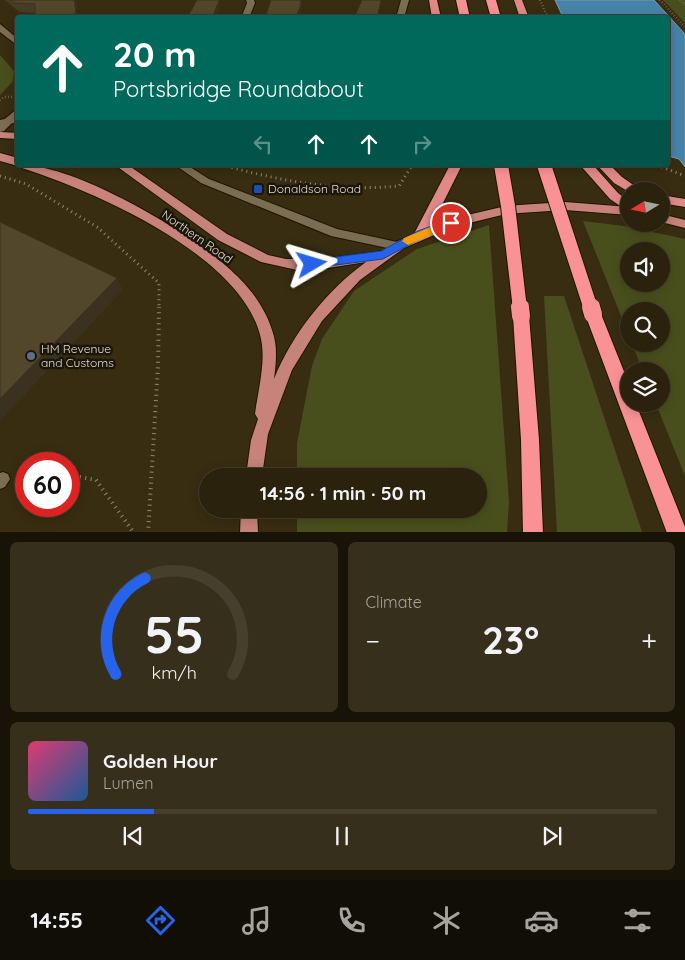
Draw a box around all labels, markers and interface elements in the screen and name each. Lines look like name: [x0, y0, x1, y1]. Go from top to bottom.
text: 20 m: [113, 32, 196, 76]
icon: ahead: [30, 35, 95, 100]
text: Portsbridge Roundabout: [113, 75, 364, 103]
icon: left: [249, 130, 277, 158]
icon: ahead: [302, 130, 330, 158]
icon: ahead: [355, 130, 383, 158]
icon: right: [408, 130, 436, 158]
place label: Donaldson Road: [268, 181, 361, 196]
north arrow: [620, 182, 670, 232]
map controls: [620, 182, 670, 412]
marker: Donaldson Road: [252, 183, 264, 195]
pin: [430, 202, 472, 244]
street label: Northern Road: [159, 207, 236, 267]
icon: arrive: [437, 209, 465, 237]
position arrow: [285, 237, 337, 289]
button: sound: [620, 242, 670, 292]
button: search: [620, 302, 670, 352]
place label: HM Revenue and Customs: [41, 341, 114, 370]
marker: HM Revenue and Customs: [25, 350, 37, 362]
button: layers: [620, 362, 670, 412]
speed limit sign: 60: [15, 452, 80, 517]
text: 14:56 · 1 min · 50 m: [260, 481, 426, 505]
text: Climate: [366, 592, 422, 612]
text: 55: [144, 601, 204, 666]
text: 23°: [482, 616, 539, 664]
text: −: [366, 623, 380, 658]
text: +: [641, 623, 657, 658]
text: km/h: [151, 661, 196, 683]
text: Golden Hour: [103, 749, 218, 773]
text: Lumen: [103, 773, 154, 793]
icon: previous: [119, 822, 147, 850]
icon: pause: [328, 822, 356, 850]
icon: next: [538, 822, 566, 850]
icon: directions: [143, 903, 178, 938]
icon: music: [239, 903, 274, 938]
icon: phone: [334, 903, 369, 938]
icon: climate: [429, 903, 464, 938]
icon: car: [524, 903, 559, 938]
icon: filters: [620, 903, 655, 938]
text: 14:55: [30, 906, 83, 934]

